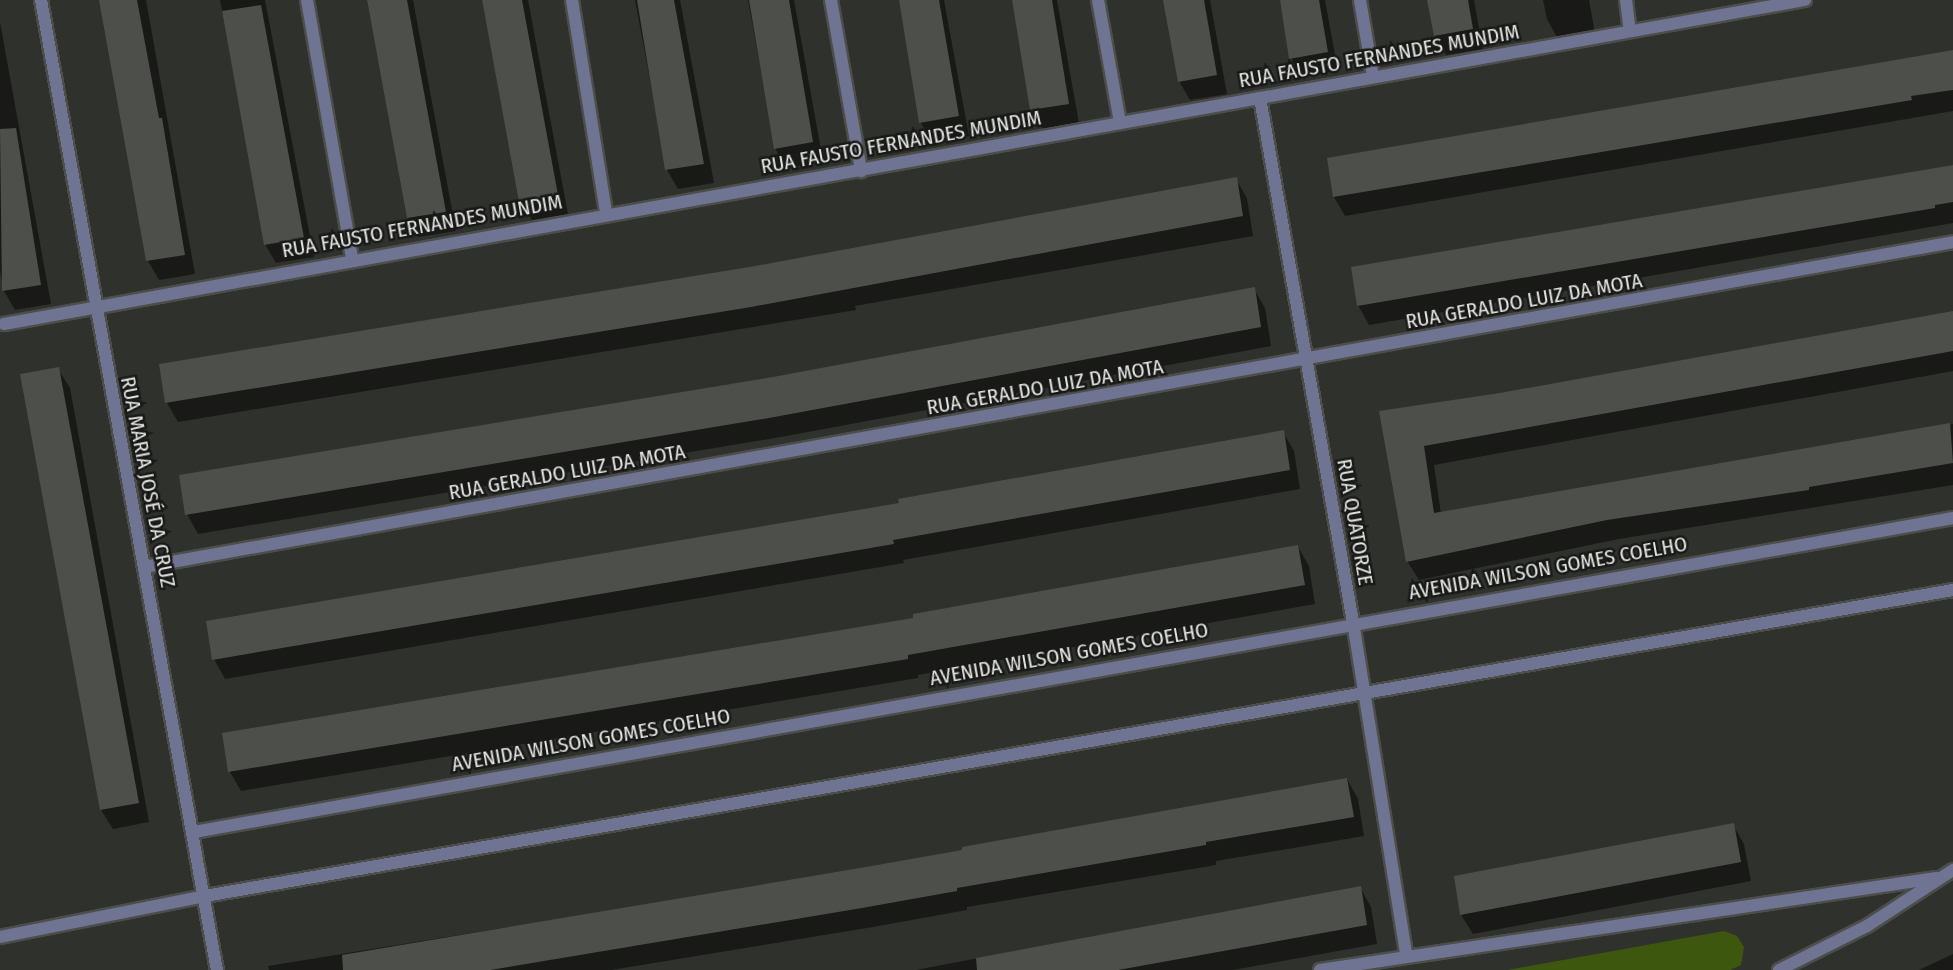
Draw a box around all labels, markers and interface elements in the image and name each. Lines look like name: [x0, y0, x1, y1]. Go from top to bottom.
street label: RUA FAUSTO FERNANDES MUNDIM: [1237, 19, 1521, 93]
street label: RUA FAUSTO FERNANDES MUNDIM: [759, 105, 1043, 179]
street label: RUA FAUSTO FERNANDES MUNDIM: [280, 189, 564, 263]
street label: RUA GERALDO LUIZ DA MOTA: [1404, 268, 1644, 334]
street label: RUA GERALDO LUIZ DA MOTA: [925, 354, 1165, 420]
street label: RUA MARIA JOSÉ DA CRUZ: [115, 374, 181, 590]
street label: RUA GERALDO LUIZ DA MOTA: [447, 439, 687, 505]
street label: RUA QUATORZE: [1331, 457, 1379, 587]
street label: AVENIDA WILSON GOMES COELHO: [1407, 531, 1689, 605]
street label: AVENIDA WILSON GOMES COELHO: [928, 617, 1210, 691]
street label: AVENIDA WILSON GOMES COELHO: [450, 703, 732, 777]

